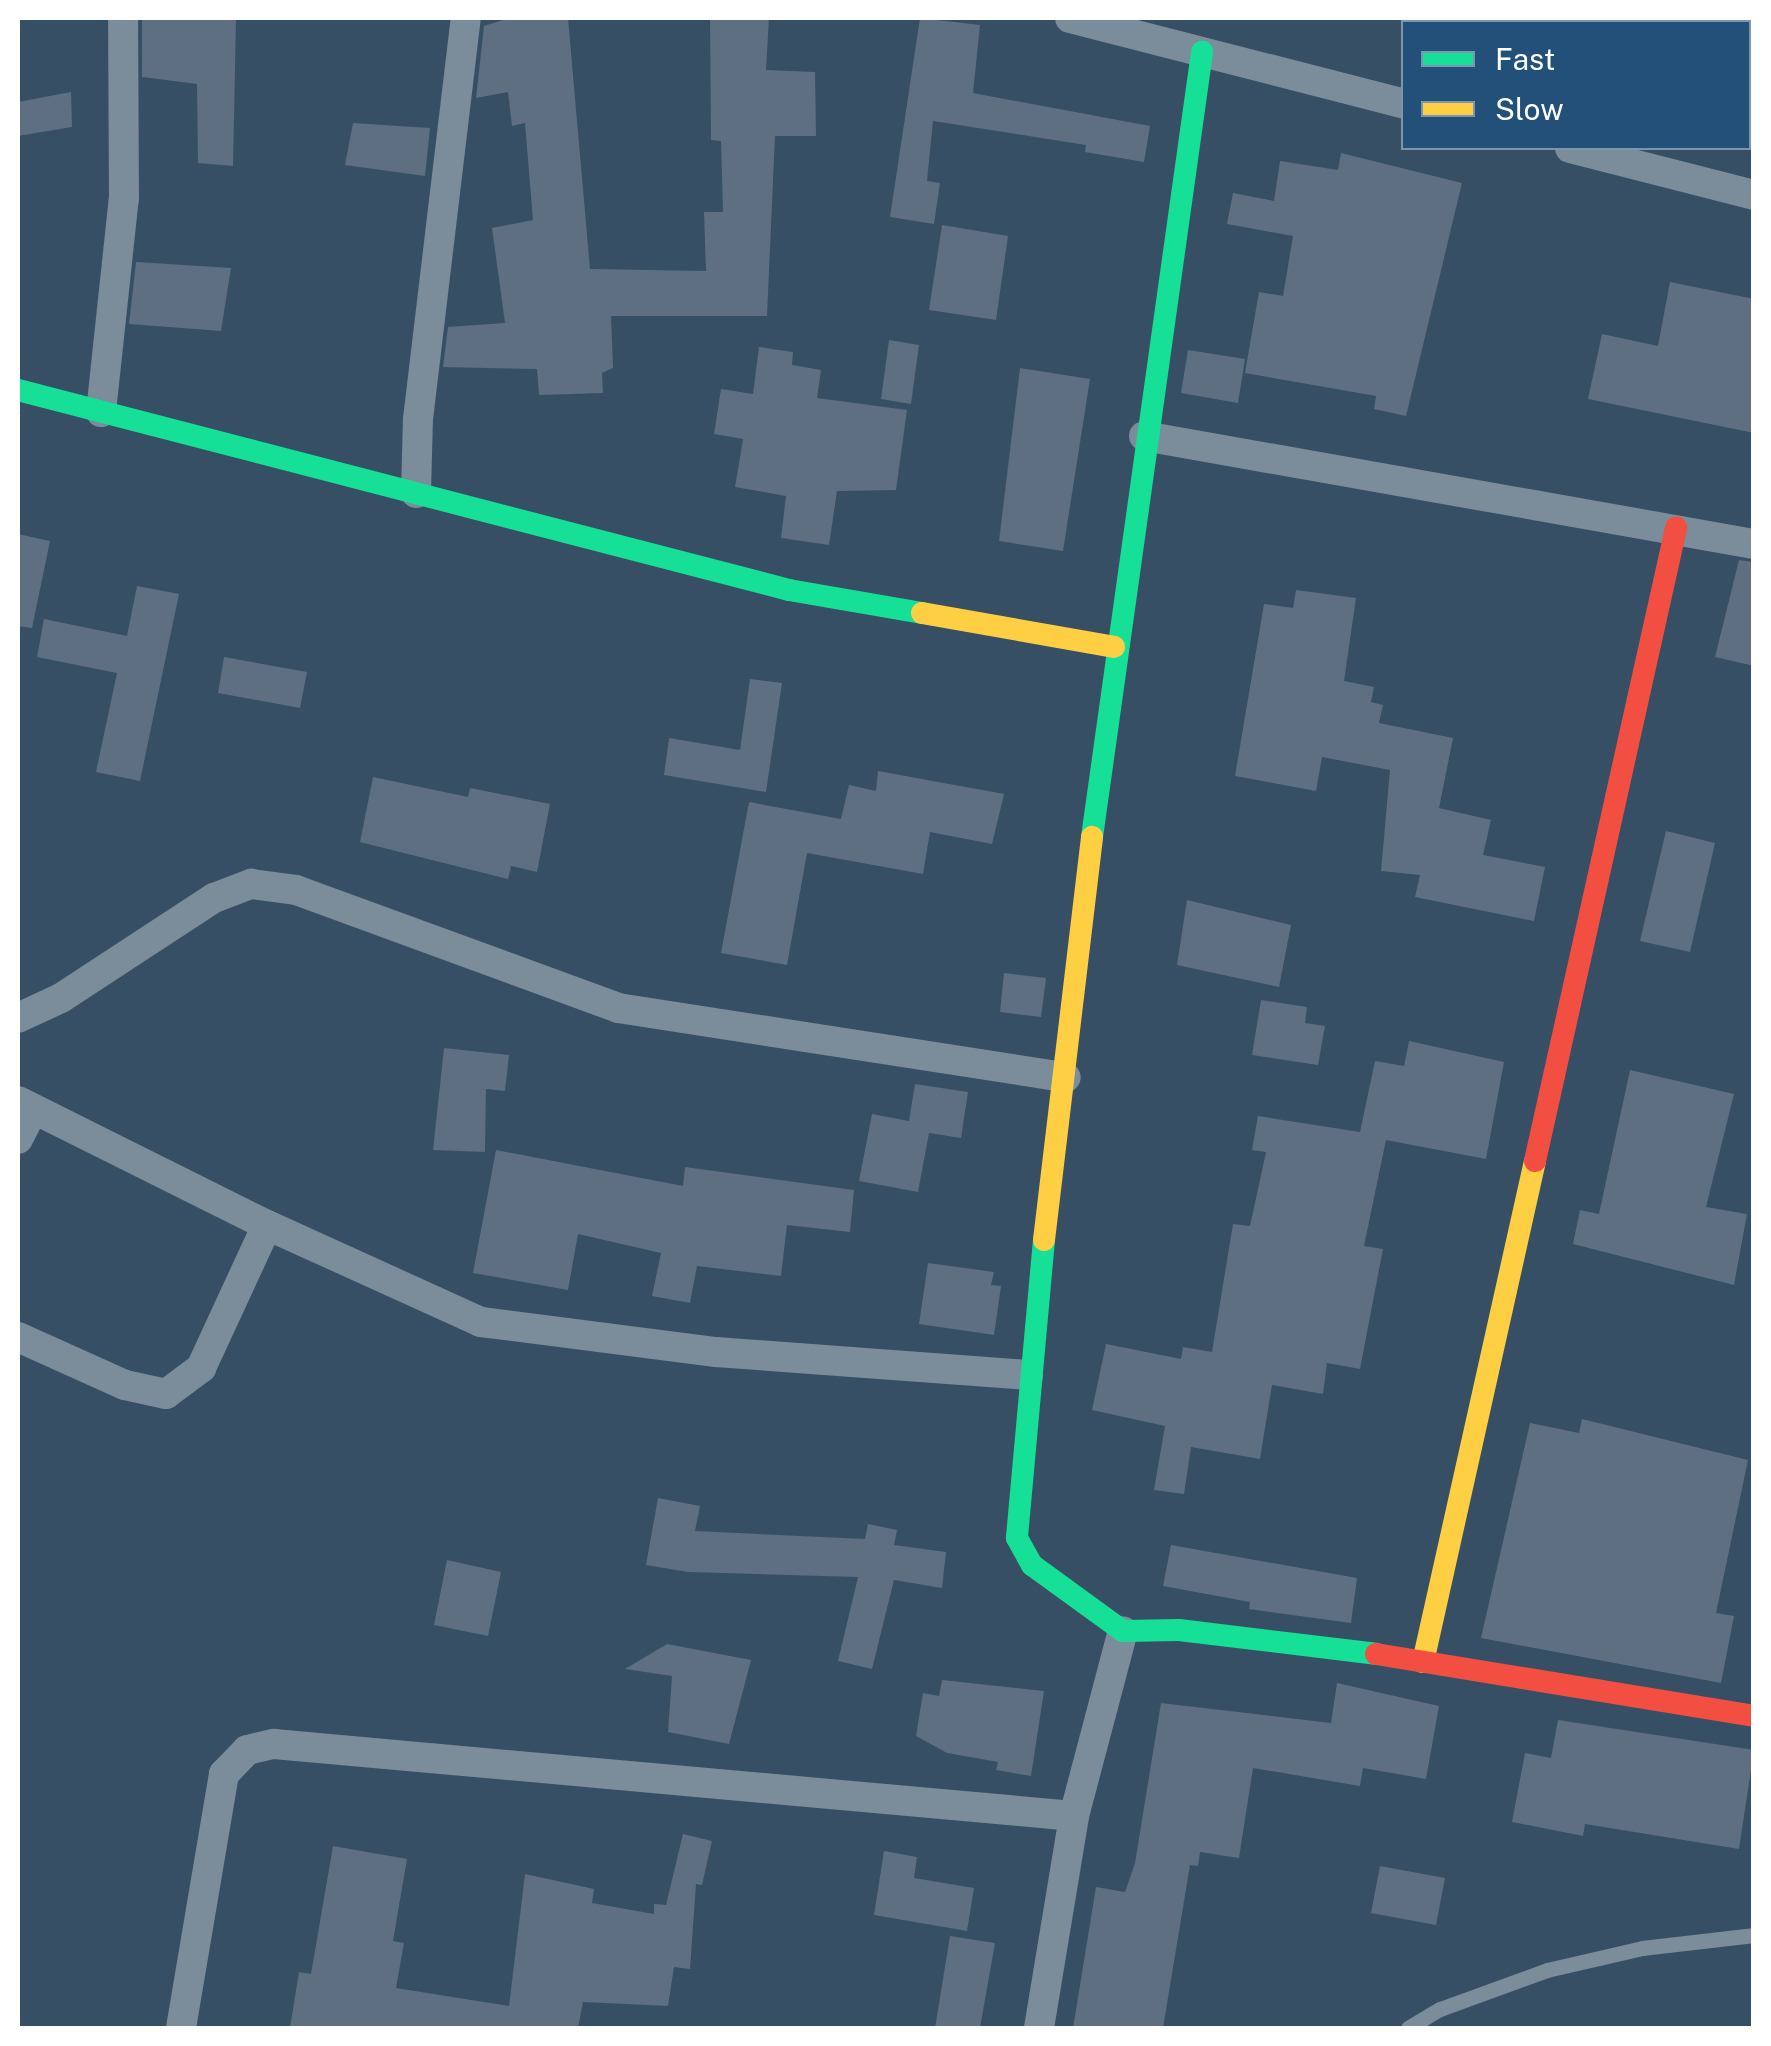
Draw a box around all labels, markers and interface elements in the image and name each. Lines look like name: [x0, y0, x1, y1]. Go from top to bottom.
legend: [1401, 20, 1751, 150]
text: Fast: [1495, 41, 1555, 77]
text: Slow: [1495, 91, 1564, 127]

